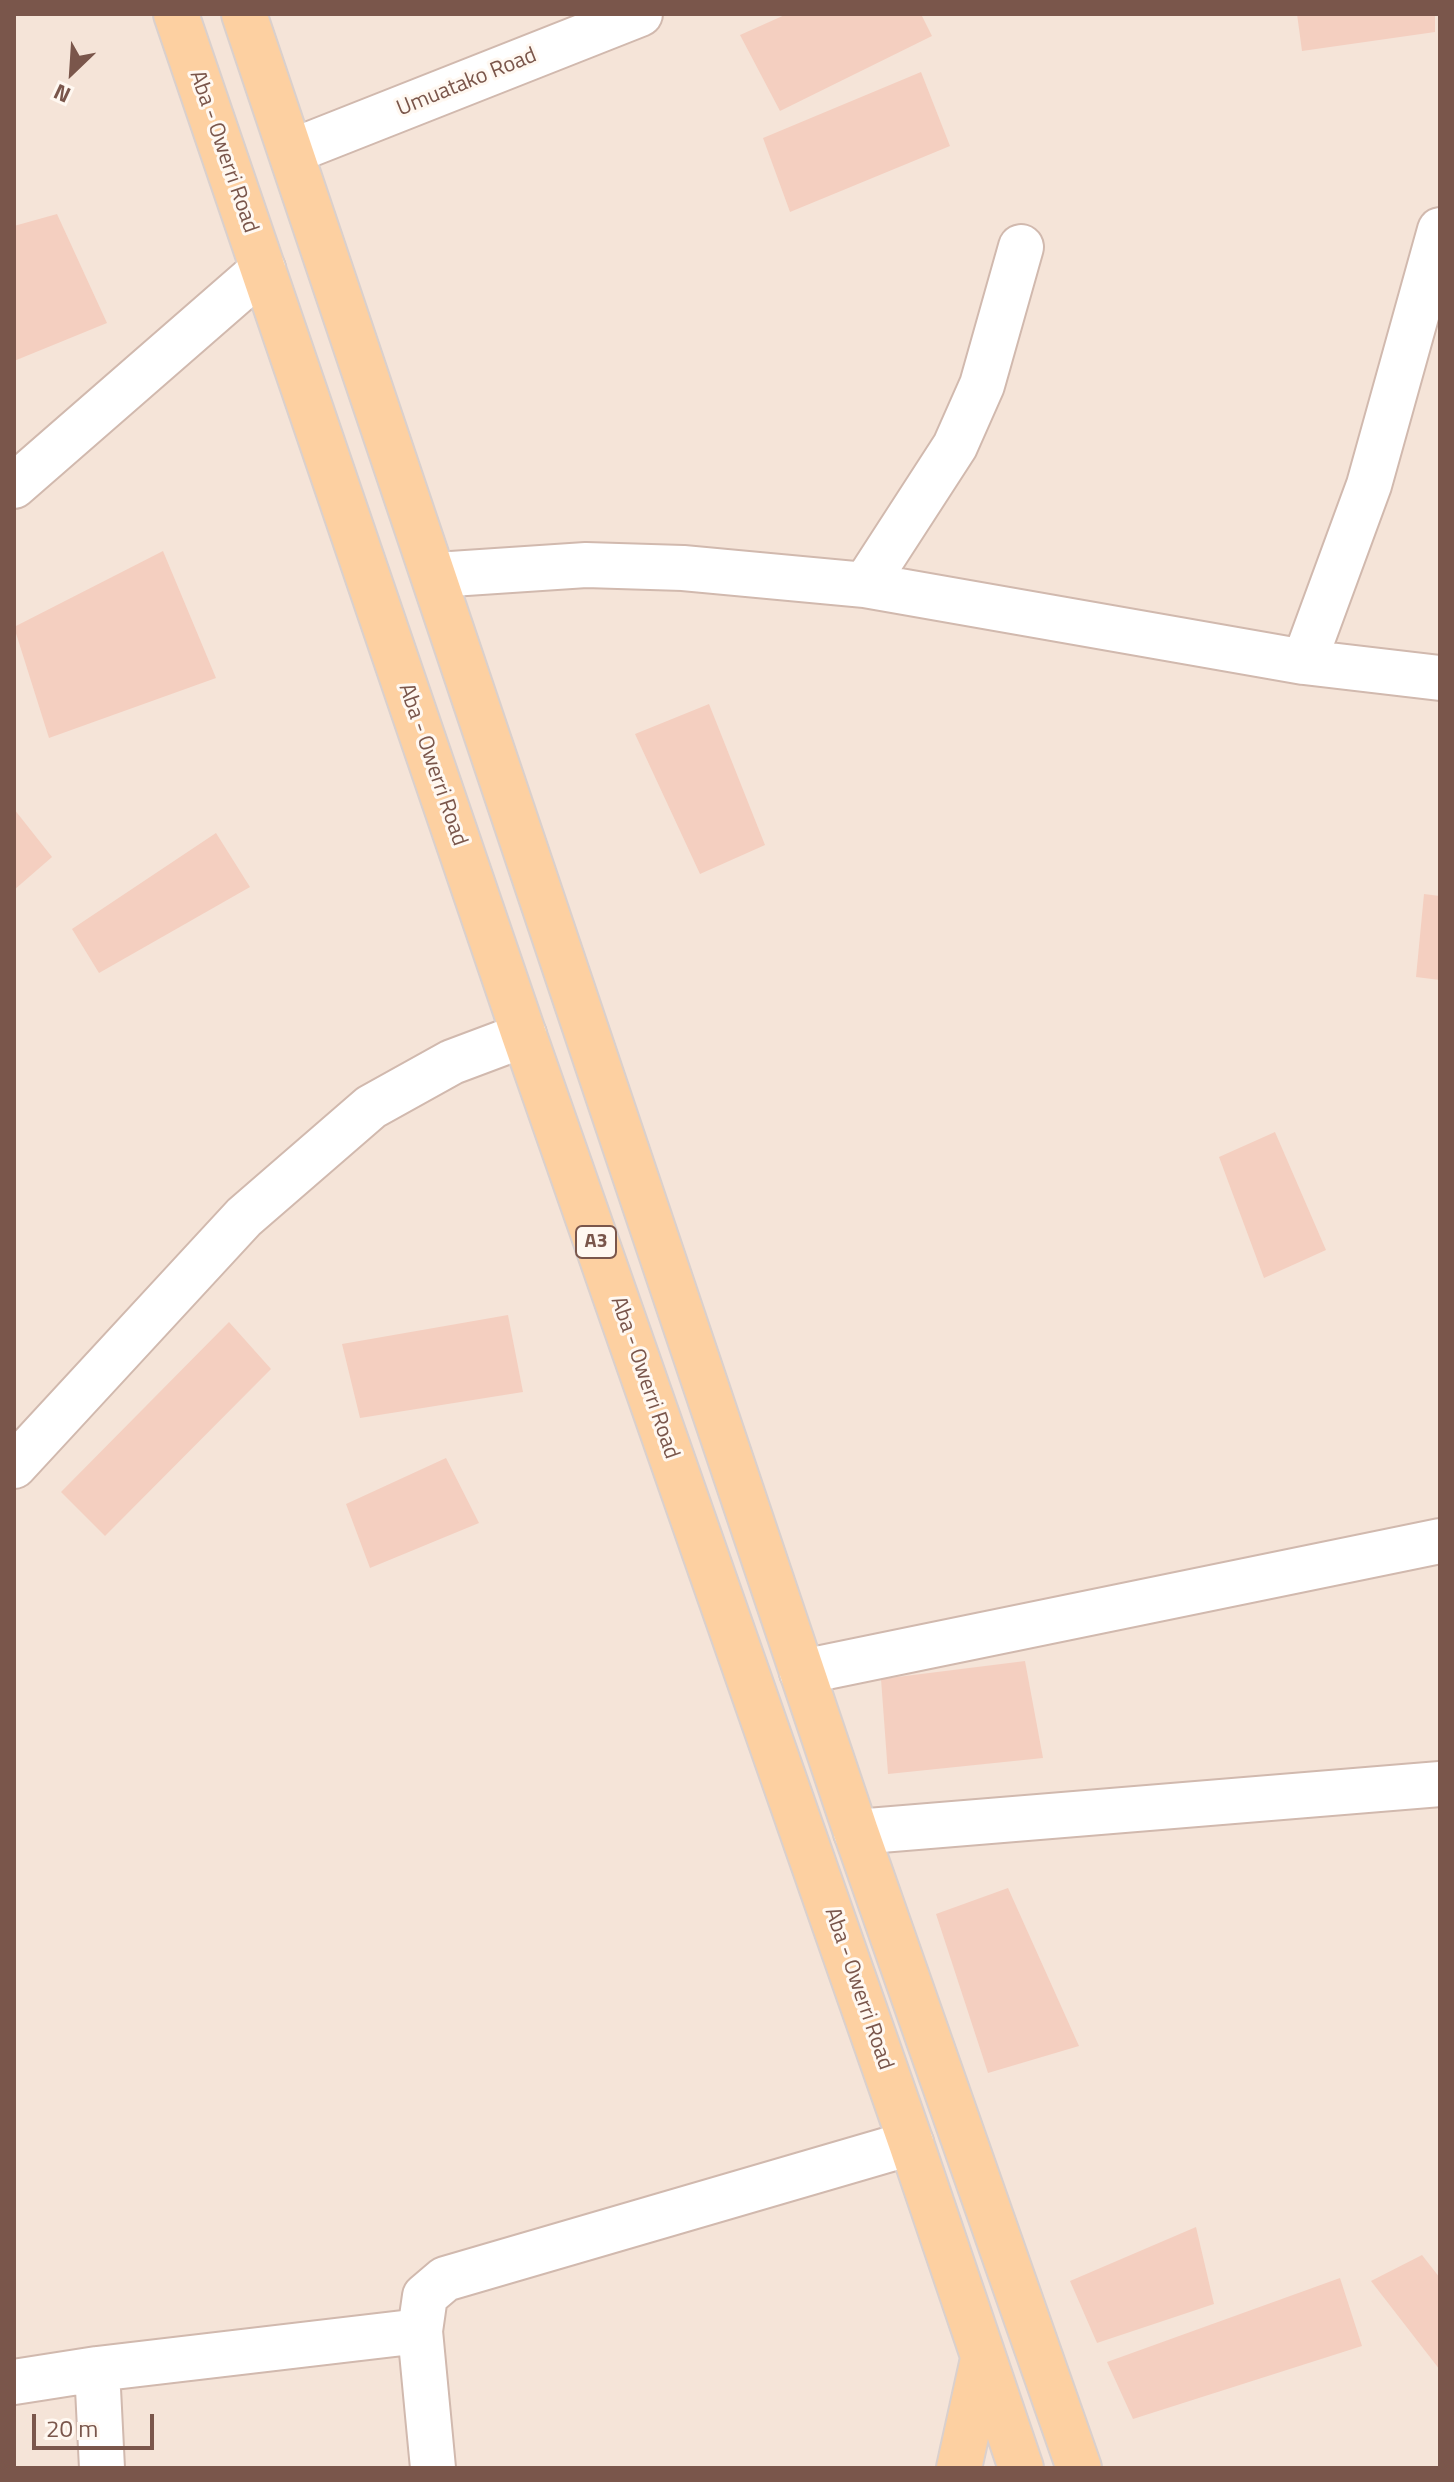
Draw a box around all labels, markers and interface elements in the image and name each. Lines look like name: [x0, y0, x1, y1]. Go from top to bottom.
north arrow: [32, 32, 112, 112]
street label: Umuatako Road: [393, 43, 541, 123]
street label: Aba - Owerri Road: [183, 67, 263, 237]
text: N: [48, 75, 76, 112]
street label: Aba - Owerri Road: [392, 680, 472, 850]
road number: A3: [576, 1226, 616, 1258]
street label: Aba - Owerri Road: [604, 1293, 684, 1463]
street label: Aba - Owerri Road: [818, 1904, 898, 2074]
scale bar: [36, 2398, 158, 2448]
text: 20 m: [46, 2410, 98, 2446]

